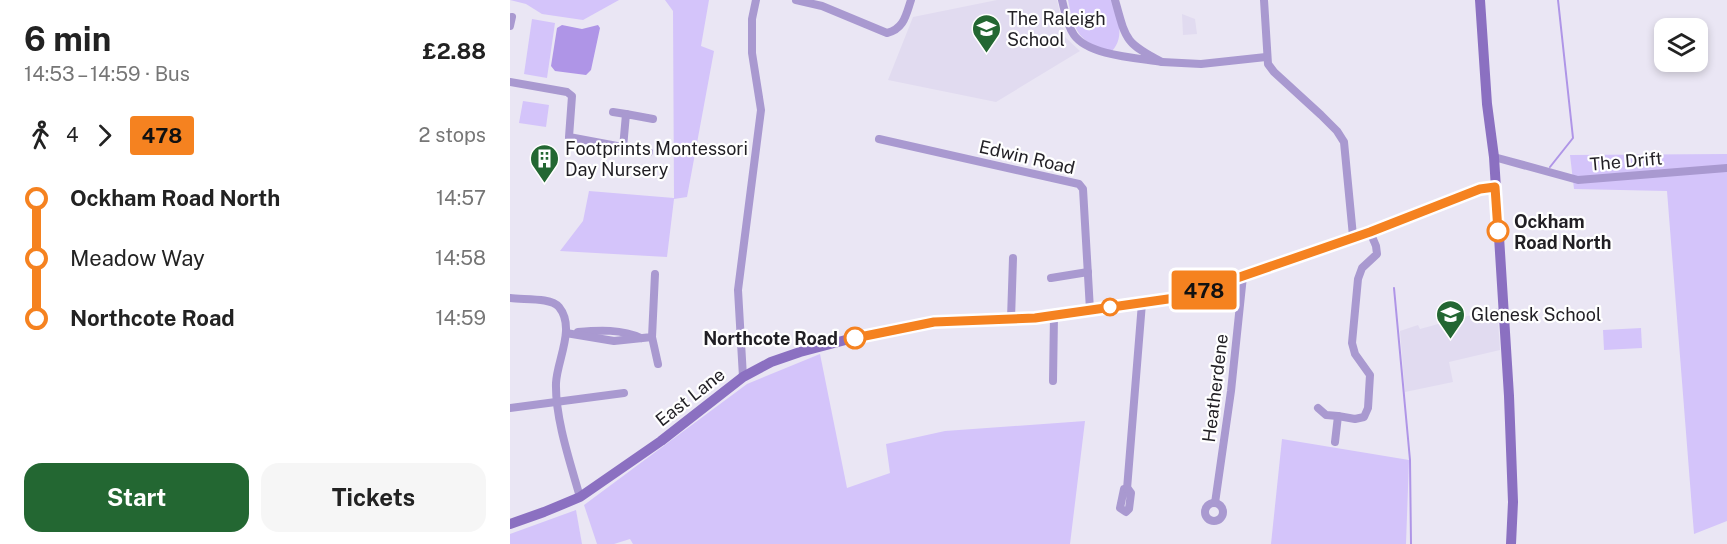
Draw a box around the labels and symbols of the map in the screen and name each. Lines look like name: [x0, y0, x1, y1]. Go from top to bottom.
place label: The Raleigh School: [1007, 8, 1106, 50]
school or university icon: The Raleigh School: [970, 12, 1002, 54]
street label: Edwin Road: [977, 136, 1077, 178]
place label: Footprints Montessori Day Nursery: [565, 138, 748, 180]
building icon: Footprints Montessori Day Nursery: [528, 142, 560, 184]
street label: The Drift: [1589, 147, 1663, 175]
place label: Ockham Road North: [1514, 211, 1611, 253]
marker: Ockham Road North: [1487, 220, 1509, 242]
line badge: 478: [1170, 270, 1238, 310]
unlabelled marker: [1101, 298, 1119, 316]
school or university icon: Glenesk School: [1434, 298, 1466, 340]
place label: Glenesk School: [1471, 304, 1601, 325]
marker: Northcote Road: [844, 327, 866, 349]
place label: Northcote Road: [703, 328, 838, 349]
street label: Heatherdene: [1198, 332, 1232, 444]
street label: East Lane: [651, 364, 729, 430]

